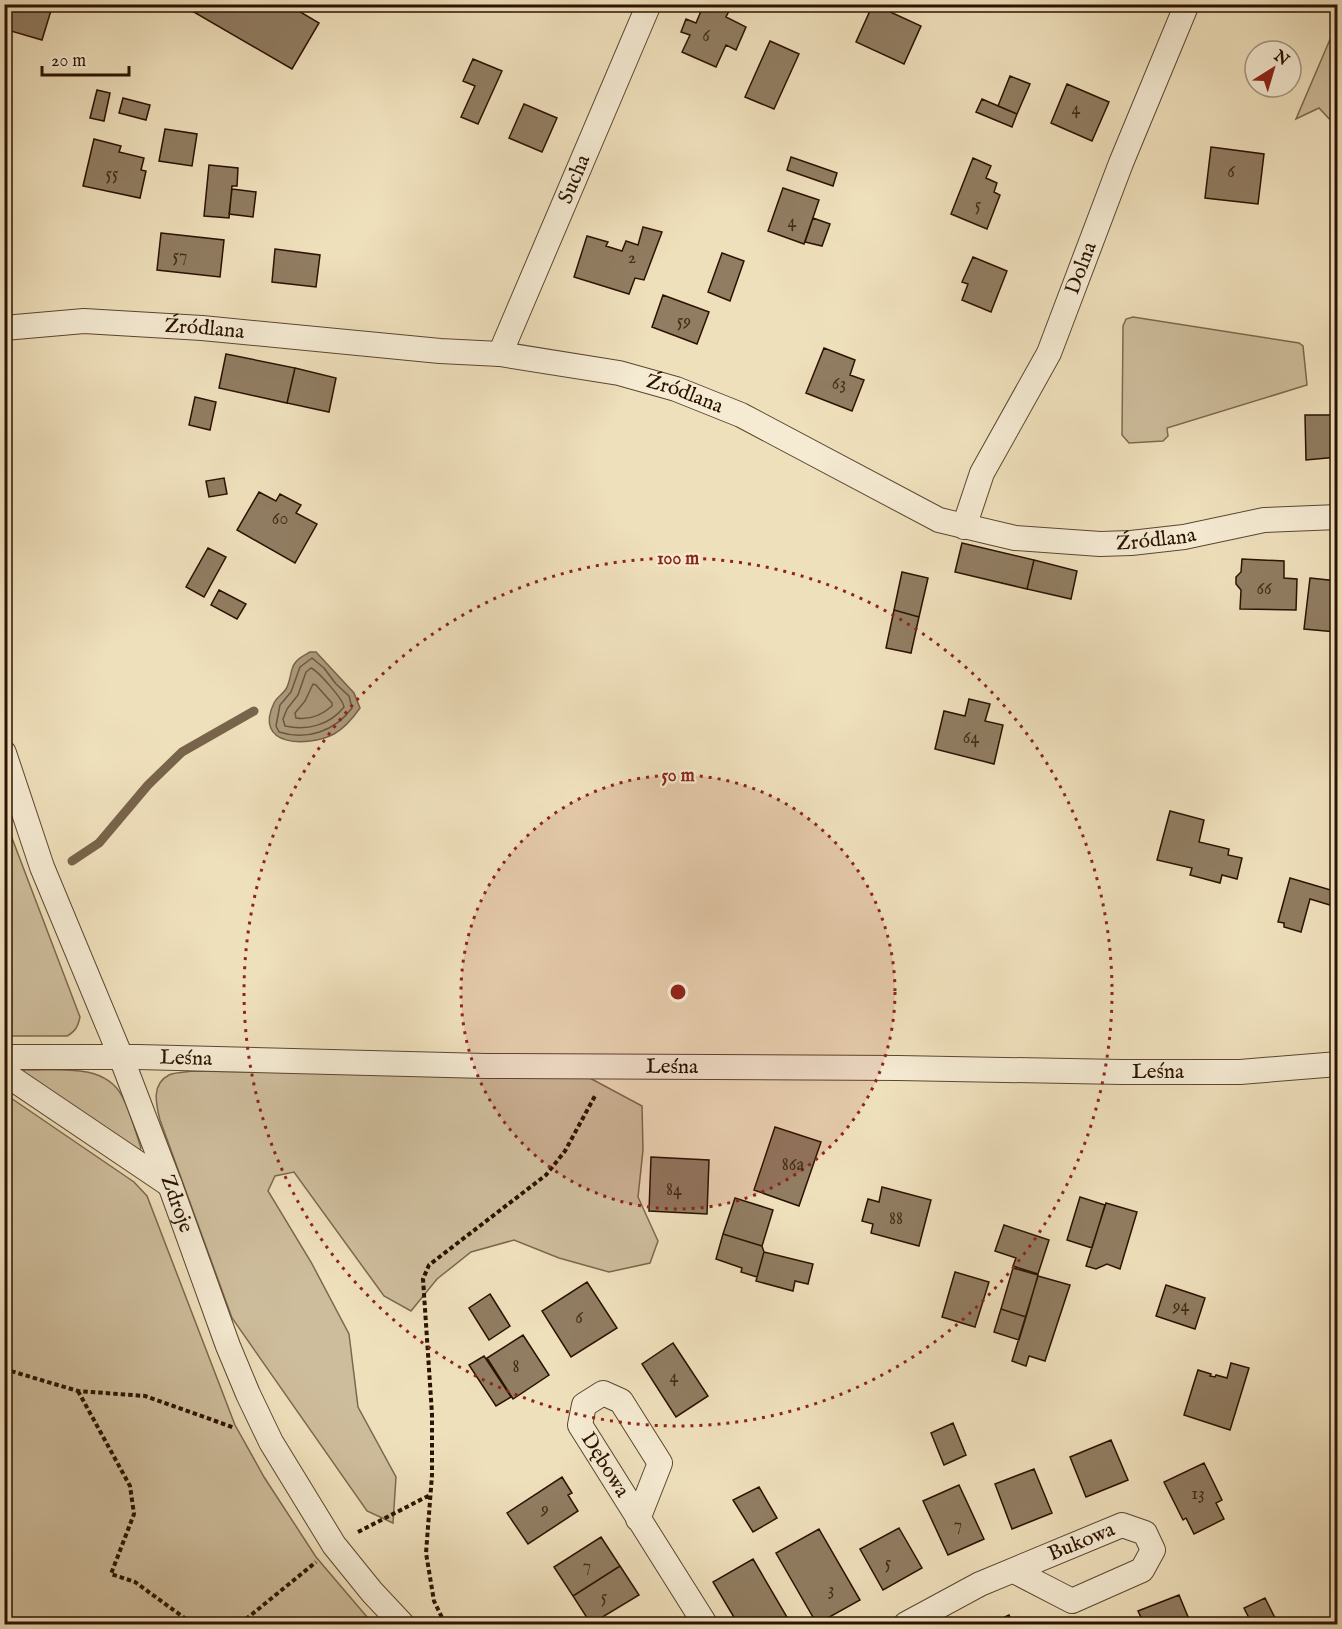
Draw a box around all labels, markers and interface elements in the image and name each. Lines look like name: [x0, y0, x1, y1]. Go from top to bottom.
house number: 6: [702, 25, 710, 48]
scale bar: [42, 39, 129, 77]
north arrow: [1243, 39, 1303, 99]
text: N: [1268, 46, 1292, 71]
text: 20 m: [51, 50, 86, 73]
house number: 4: [1072, 98, 1081, 121]
street label: Sucha: [552, 150, 597, 208]
house number: 6: [1227, 161, 1235, 184]
house number: 55: [105, 163, 119, 186]
house number: 5: [975, 194, 982, 217]
house number: 4: [788, 211, 797, 234]
street label: Dolna: [1059, 237, 1104, 298]
house number: 57: [173, 245, 187, 268]
house number: 2: [628, 247, 636, 270]
house number: 59: [677, 310, 691, 333]
street label: Źródlana: [164, 311, 247, 346]
street label: Źródlana: [643, 367, 728, 420]
house number: 63: [832, 373, 846, 396]
house number: 60: [272, 508, 288, 531]
street label: Źródlana: [1116, 521, 1199, 557]
text: 100 m: [657, 548, 699, 571]
house number: 66: [1256, 578, 1272, 601]
house number: 64: [963, 727, 979, 750]
text: 50 m: [661, 765, 695, 788]
centre of rings: [668, 982, 688, 1002]
street label: Leśna: [159, 1044, 213, 1072]
street label: Leśna: [646, 1053, 699, 1081]
street label: Leśna: [1132, 1059, 1185, 1086]
house number: 86a: [782, 1154, 804, 1177]
street label: Zdroje: [154, 1171, 200, 1237]
house number: 84: [666, 1179, 682, 1202]
house number: 88: [889, 1208, 903, 1231]
house number: 94: [1172, 1295, 1189, 1318]
house number: 6: [575, 1307, 583, 1330]
house number: 8: [512, 1356, 520, 1379]
house number: 4: [670, 1366, 679, 1389]
street label: Dębowa: [575, 1427, 636, 1503]
house number: 13: [1191, 1483, 1205, 1506]
house number: 9: [540, 1498, 549, 1521]
house number: 7: [954, 1514, 962, 1537]
street label: Bukowa: [1044, 1516, 1120, 1568]
house number: 5: [885, 1552, 892, 1575]
house number: 7: [583, 1555, 591, 1578]
house number: 3: [828, 1579, 834, 1602]
house number: 5: [601, 1586, 608, 1609]

